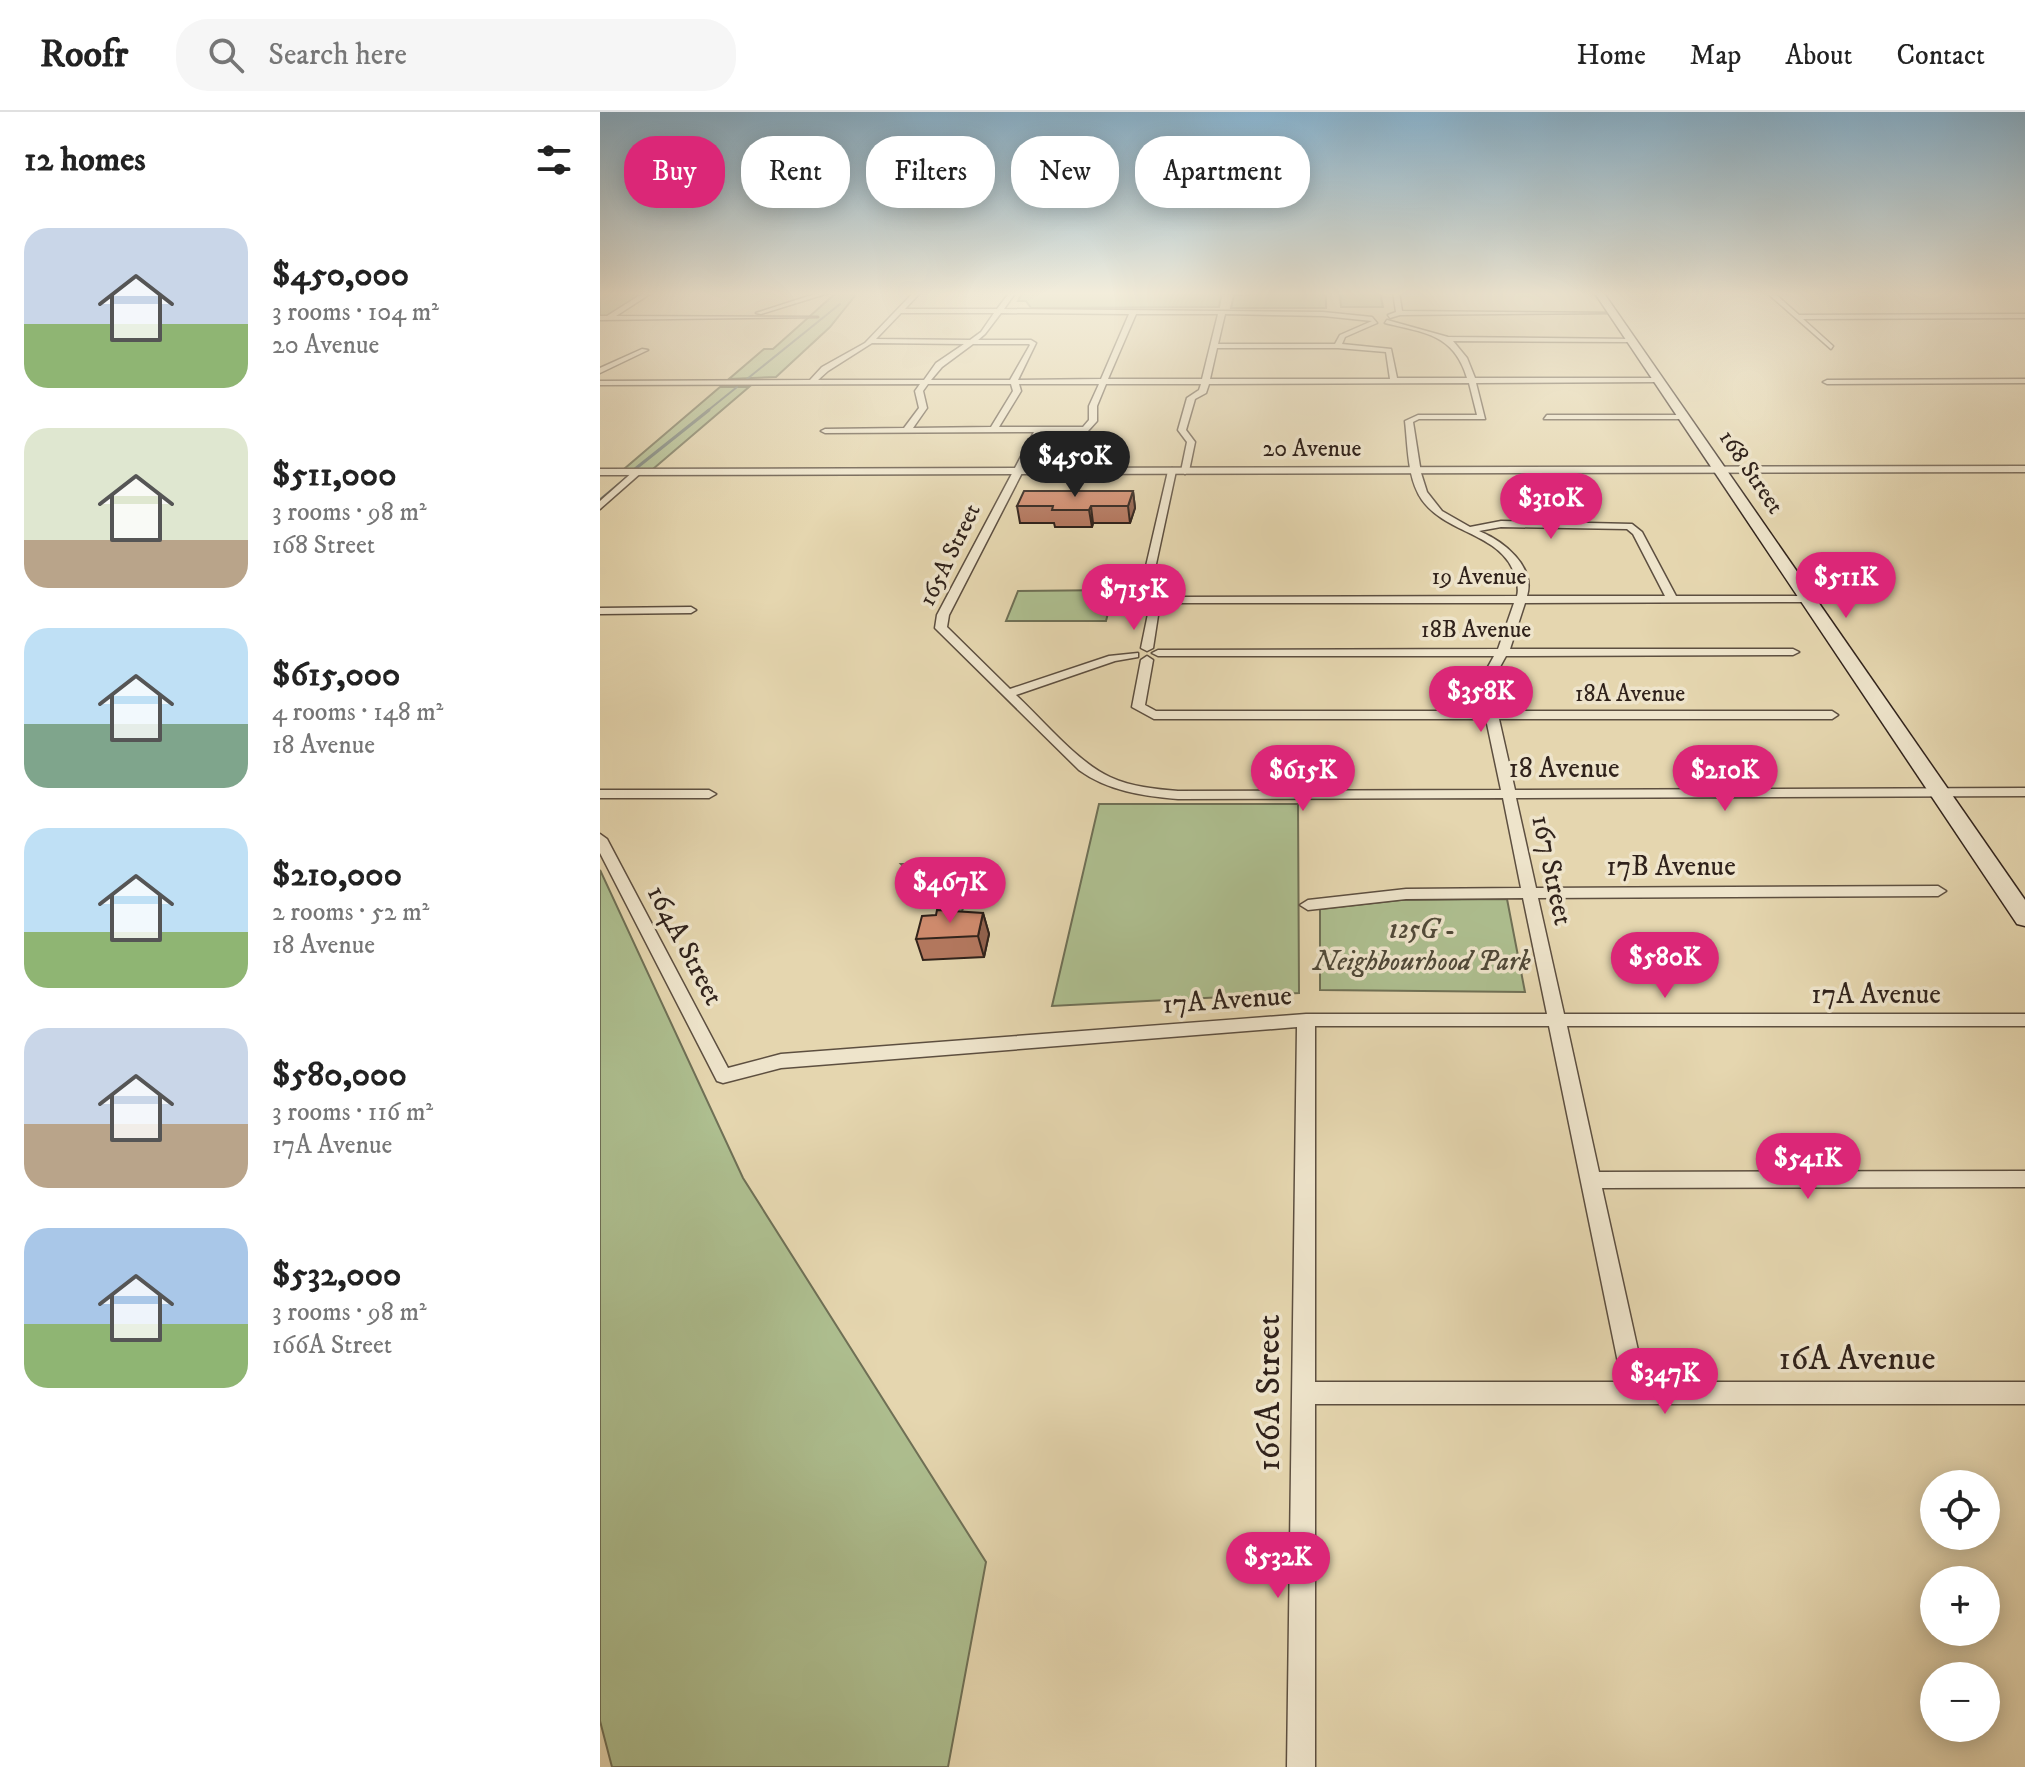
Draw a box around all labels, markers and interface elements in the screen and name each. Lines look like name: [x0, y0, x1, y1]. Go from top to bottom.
search box: [176, 19, 736, 91]
text: Roofr: [40, 31, 128, 79]
icon: search: [204, 33, 248, 77]
text: Search here: [268, 37, 407, 74]
text: Home: [1577, 38, 1646, 73]
text: Map: [1690, 38, 1741, 73]
text: About: [1785, 38, 1852, 73]
text: Contact: [1896, 38, 1985, 73]
chip: Buy: [624, 136, 725, 208]
chip: Rent: [741, 136, 850, 208]
chip: Filters: [866, 136, 995, 208]
chip: New: [1011, 136, 1119, 208]
chip: Apartment: [1135, 136, 1310, 208]
icon: filters: [532, 138, 576, 182]
text: 12 homes: [24, 139, 146, 181]
text: $450,000: [272, 254, 409, 296]
icon: home: [88, 260, 184, 356]
text: 3 rooms · 104 m²: [272, 296, 439, 329]
text: 20 Avenue: [272, 329, 379, 362]
street label: 168 Street: [1712, 424, 1790, 520]
pin: $450K: [1019, 431, 1131, 499]
street label: 20 Avenue: [1262, 434, 1362, 464]
text: $450K: [1038, 440, 1112, 473]
text: $511,000: [272, 454, 396, 496]
icon: home: [88, 460, 184, 556]
pin: $310K: [1495, 473, 1607, 541]
text: $310K: [1518, 482, 1584, 515]
text: 3 rooms · 98 m²: [272, 496, 427, 529]
street label: 165A Street: [912, 499, 988, 611]
text: 168 Street: [272, 529, 375, 562]
pin: $511K: [1790, 552, 1902, 620]
text: $511K: [1814, 561, 1878, 594]
street label: 19 Avenue: [1431, 562, 1527, 592]
pin: $715K: [1078, 564, 1190, 632]
text: $715K: [1100, 573, 1168, 606]
street label: 18B Avenue: [1421, 615, 1531, 645]
text: $615,000: [272, 654, 400, 696]
icon: home: [88, 660, 184, 756]
pin: $358K: [1425, 666, 1537, 734]
text: $358K: [1447, 675, 1515, 708]
street label: 18A Avenue: [1575, 679, 1685, 709]
text: 4 rooms · 148 m²: [272, 696, 443, 729]
text: 18 Avenue: [272, 729, 375, 762]
pin: $615K: [1247, 745, 1359, 813]
pin: $210K: [1669, 745, 1781, 813]
street label: 18 Avenue: [1508, 751, 1620, 786]
text: $615K: [1269, 754, 1337, 787]
text: $210K: [1691, 754, 1759, 787]
street label: 167 Street: [1523, 812, 1581, 928]
street label: 17B Avenue: [1606, 849, 1736, 884]
text: $210,000: [272, 854, 402, 896]
pin: $467K: [894, 857, 1006, 925]
icon: home: [88, 860, 184, 956]
text: $467K: [913, 866, 987, 899]
street label: 164A Street: [639, 879, 731, 1011]
text: 2 rooms · 52 m²: [272, 896, 429, 929]
park label: 125G - Neighbourhood Park: [1311, 912, 1531, 979]
text: 18 Avenue: [272, 929, 375, 962]
pin: $580K: [1609, 932, 1721, 1000]
text: $580K: [1629, 941, 1701, 974]
street label: 17A Avenue: [1811, 977, 1941, 1012]
street label: 17A Avenue: [1161, 978, 1293, 1022]
text: $580,000: [272, 1054, 407, 1096]
icon: home: [88, 1060, 184, 1156]
text: 3 rooms · 116 m²: [272, 1096, 433, 1129]
text: 17A Avenue: [272, 1129, 392, 1162]
pin: $541K: [1752, 1133, 1864, 1201]
text: $541K: [1774, 1142, 1842, 1175]
text: $532,000: [272, 1254, 401, 1296]
icon: home: [88, 1260, 184, 1356]
text: 3 rooms · 98 m²: [272, 1296, 427, 1329]
street label: 166A Street: [1248, 1314, 1290, 1472]
text: 166A Street: [272, 1329, 392, 1362]
street label: 16A Avenue: [1778, 1338, 1936, 1380]
pin: $347K: [1609, 1348, 1721, 1416]
text: $347K: [1630, 1357, 1700, 1390]
map controls: [1920, 1470, 2000, 1742]
button: locate: [1920, 1470, 2000, 1550]
pin: $532K: [1222, 1532, 1334, 1600]
text: $532K: [1244, 1541, 1312, 1574]
button: +: [1920, 1566, 2000, 1646]
button: −: [1920, 1662, 2000, 1742]

